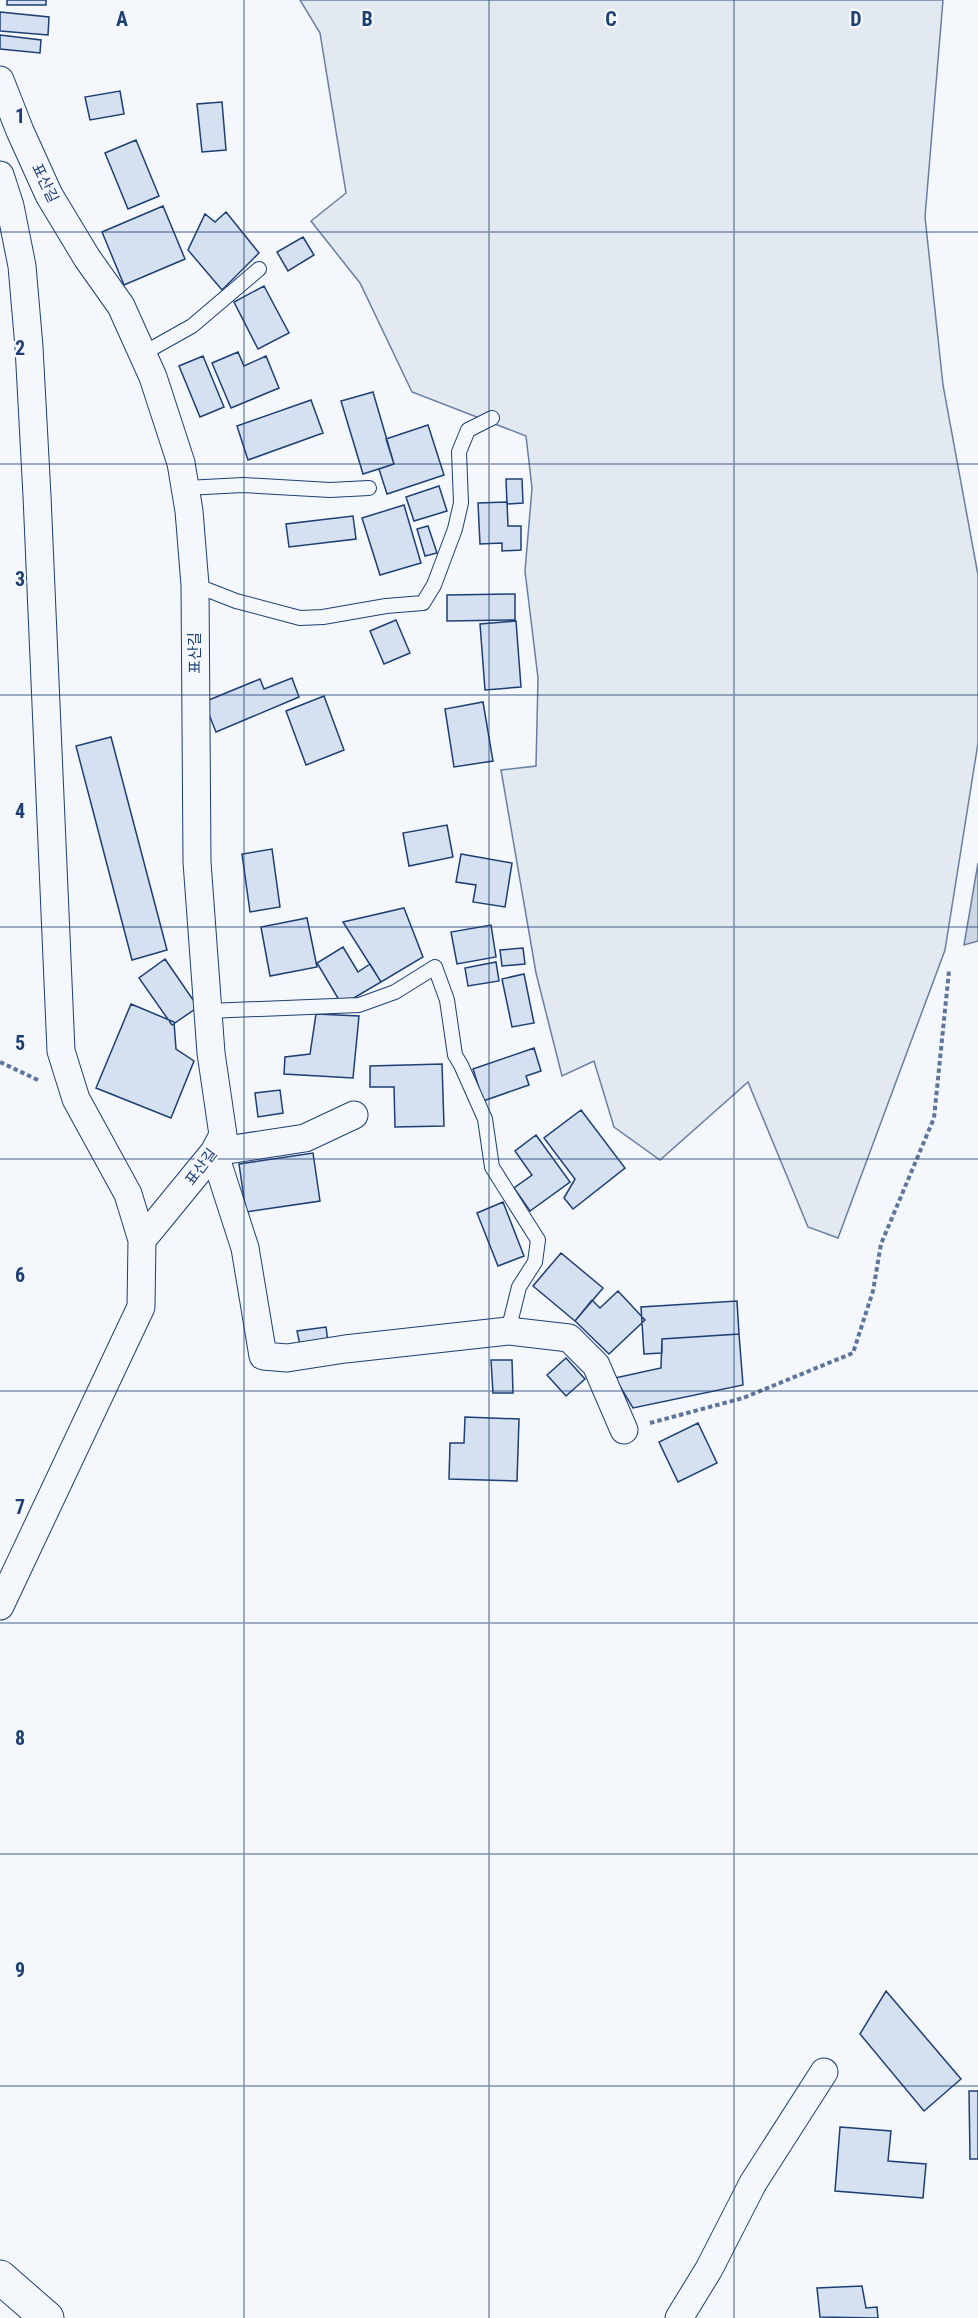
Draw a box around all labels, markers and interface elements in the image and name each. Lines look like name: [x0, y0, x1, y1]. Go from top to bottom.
text: A: [116, 7, 128, 31]
text: B: [361, 7, 373, 31]
text: C: [605, 7, 617, 31]
text: D: [850, 7, 862, 31]
text: 1: [15, 104, 25, 128]
street label: 표산길: [28, 160, 62, 206]
text: 2: [15, 336, 25, 360]
text: 3: [15, 567, 25, 591]
street label: 표산길: [186, 632, 204, 674]
text: 4: [15, 799, 25, 823]
text: 5: [15, 1031, 25, 1055]
street label: 표산길: [181, 1145, 221, 1189]
text: 6: [15, 1263, 25, 1287]
text: 7: [15, 1495, 25, 1519]
text: 8: [15, 1726, 25, 1750]
text: 9: [15, 1958, 25, 1982]

